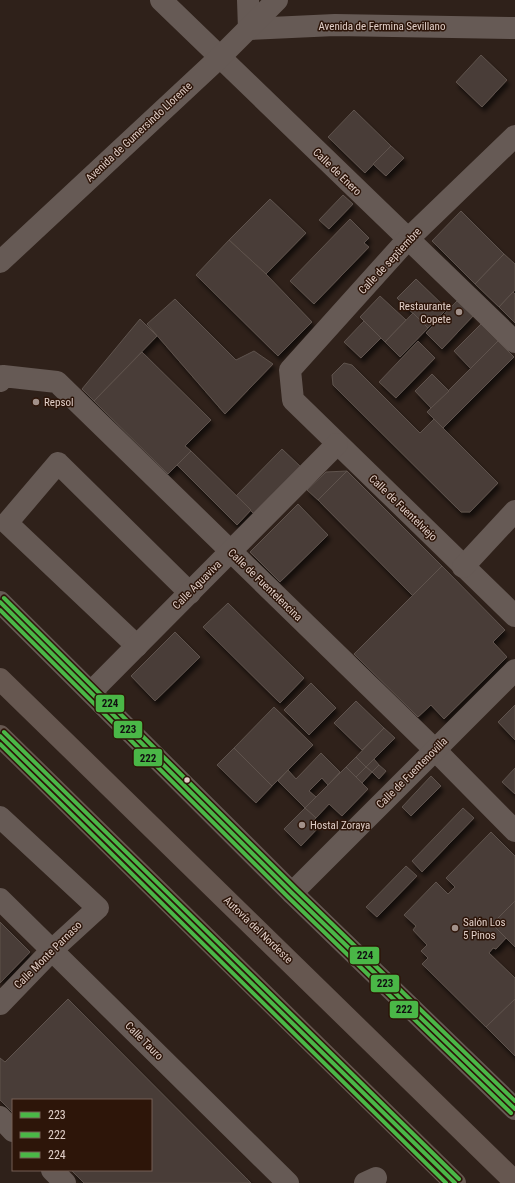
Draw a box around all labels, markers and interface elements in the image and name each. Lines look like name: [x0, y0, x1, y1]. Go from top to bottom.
street label: Avenida de Fermina Sevillano: [319, 20, 446, 33]
street label: Avenida de Gumersindo Llorente: [83, 79, 195, 185]
street label: Calle de Enero: [310, 146, 364, 199]
street label: Calle de septiembre: [356, 225, 424, 297]
place label: Restaurante Copete: [399, 300, 451, 326]
marker: Restaurante Copete: [454, 307, 464, 317]
place label: Repsol: [44, 396, 73, 409]
marker: Repsol: [31, 397, 41, 407]
street label: Calle de Fuentelviejo: [366, 472, 440, 544]
street label: Calle de Fuentelencina: [225, 546, 305, 624]
street label: Calle Aguaviva: [170, 558, 224, 612]
line badge: 224: [95, 694, 125, 713]
text: 224: [102, 697, 119, 710]
line badge: 223: [113, 720, 143, 739]
text: 223: [120, 723, 137, 736]
street label: Calle de Fuentenovilla: [374, 735, 450, 811]
line badge: 222: [133, 748, 163, 767]
text: 222: [140, 752, 157, 765]
unlabelled marker: [182, 775, 192, 785]
place label: Hostal Zoraya: [310, 819, 370, 832]
marker: Hostal Zoraya: [297, 820, 307, 830]
street label: Autovía del Nordeste: [221, 894, 295, 966]
place label: Salón Los 5 Pinos: [463, 916, 506, 942]
street label: Calle Monte Parnaso: [12, 918, 85, 991]
marker: Salón Los 5 Pinos: [450, 923, 460, 933]
line badge: 224: [349, 946, 380, 965]
text: 224: [357, 949, 374, 962]
line badge: 223: [370, 974, 400, 993]
text: 223: [377, 977, 394, 990]
line badge: 222: [389, 1000, 419, 1019]
text: 222: [396, 1003, 413, 1016]
street label: Calle Tauro: [122, 1019, 166, 1063]
legend: [12, 1099, 152, 1171]
text: 223: [48, 1108, 66, 1122]
text: 222: [48, 1128, 66, 1142]
text: 224: [48, 1148, 66, 1162]

